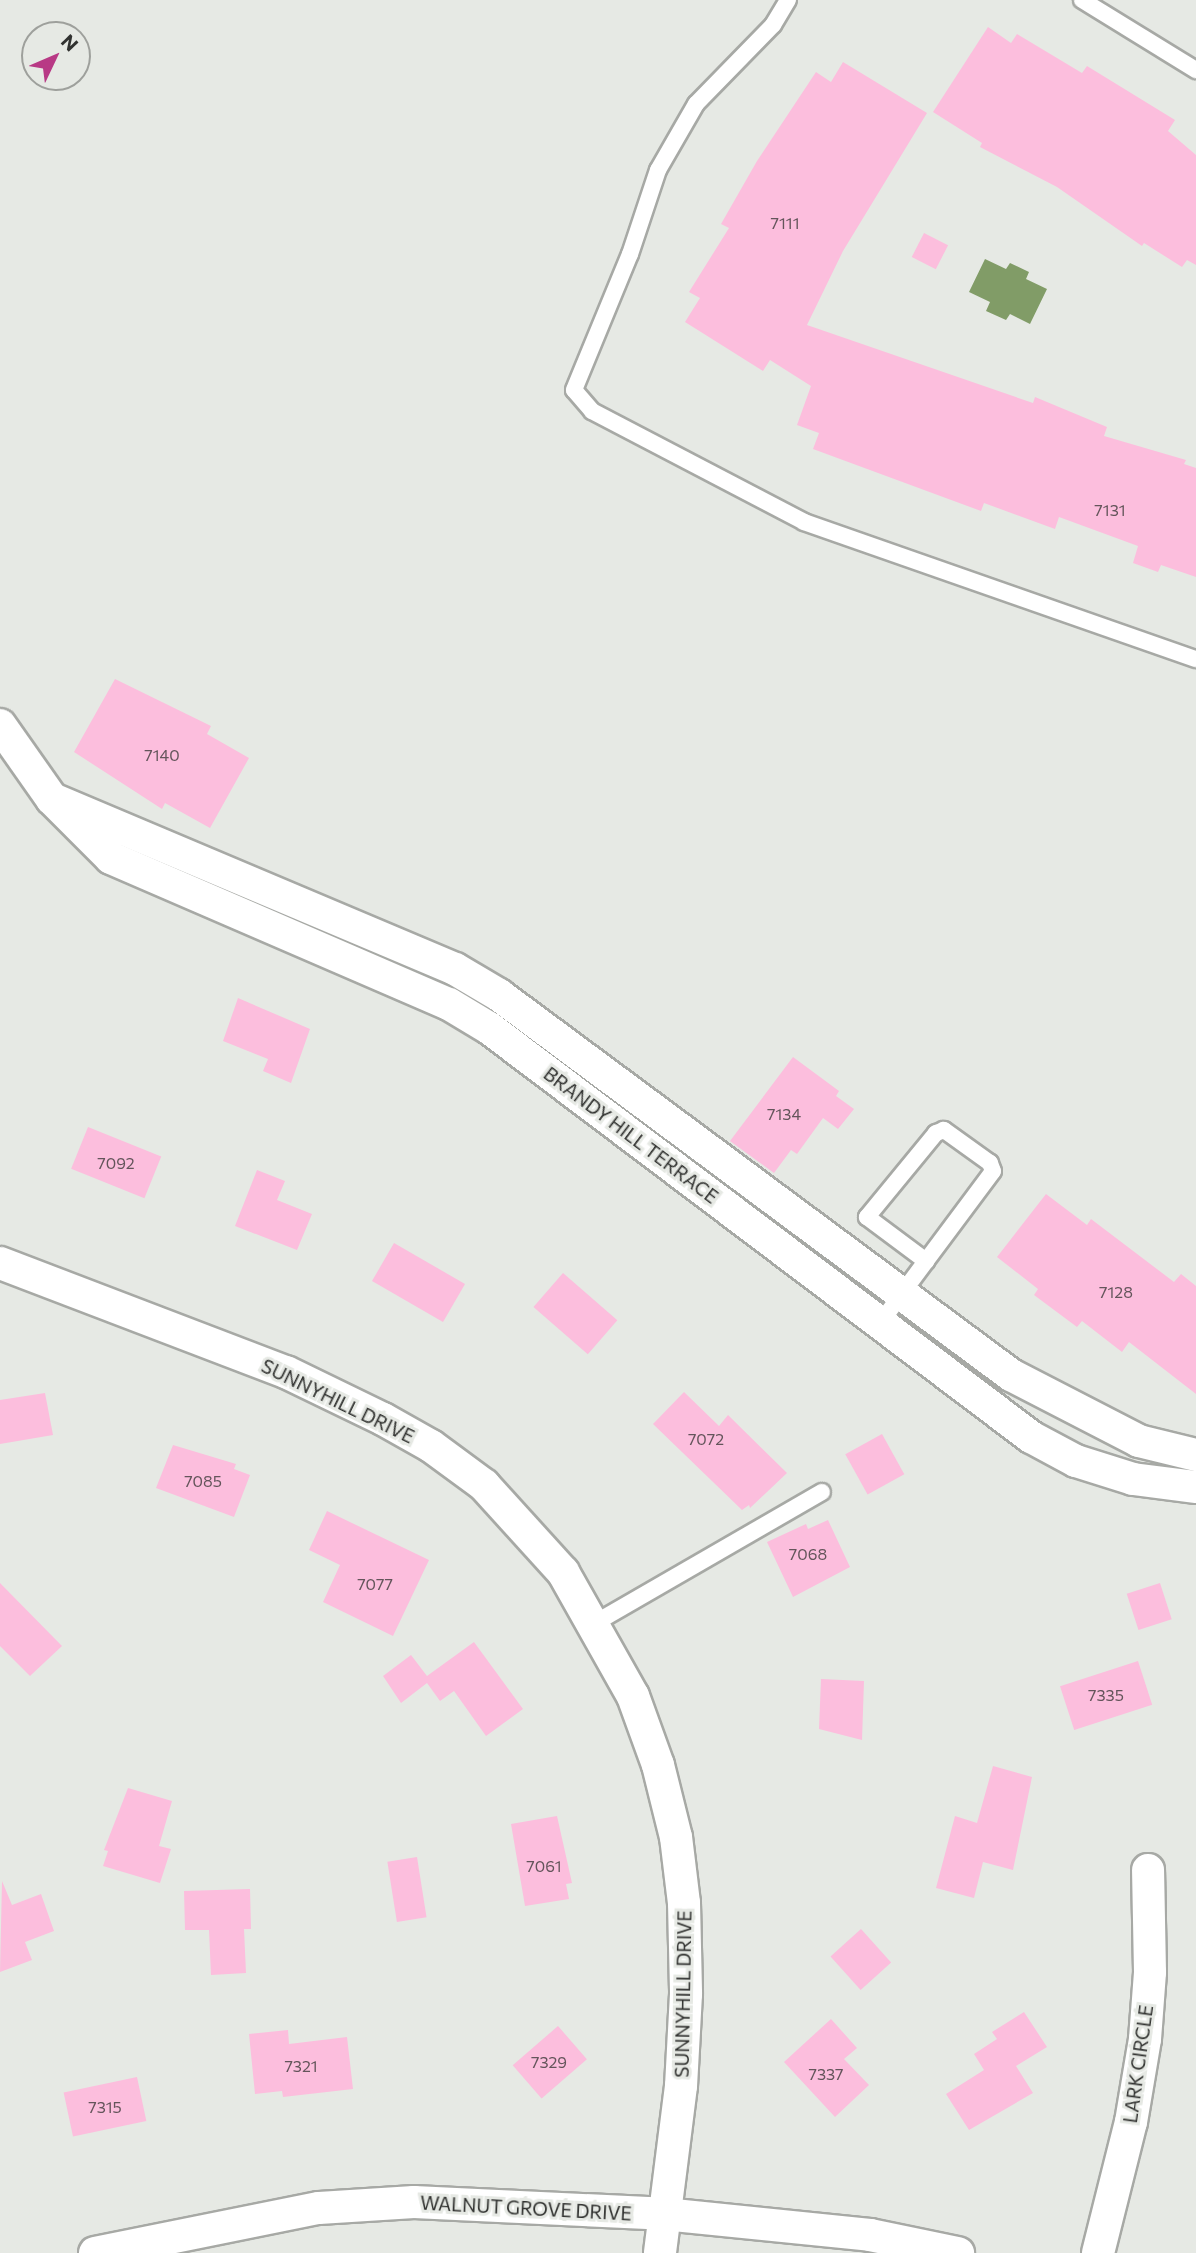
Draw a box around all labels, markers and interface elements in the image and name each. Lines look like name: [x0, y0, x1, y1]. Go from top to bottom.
north arrow: [21, 21, 91, 91]
text: N: [57, 29, 83, 56]
house number: 7111: [771, 213, 799, 233]
house number: 7131: [1094, 500, 1126, 520]
house number: 7140: [144, 745, 180, 765]
street label: BRANDY HILL TERRACE: [539, 1062, 723, 1208]
house number: 7134: [767, 1104, 801, 1124]
house number: 7092: [97, 1153, 135, 1173]
house number: 7128: [1099, 1282, 1133, 1302]
street label: SUNNYHILL DRIVE: [258, 1354, 418, 1448]
house number: 7072: [688, 1429, 724, 1449]
house number: 7085: [184, 1471, 222, 1491]
house number: 7068: [789, 1544, 827, 1564]
house number: 7077: [357, 1574, 393, 1594]
house number: 7335: [1088, 1685, 1124, 1705]
house number: 7061: [526, 1856, 562, 1876]
street label: SUNNYHILL DRIVE: [670, 1910, 696, 2078]
street label: LARK CIRCLE: [1118, 2003, 1158, 2125]
house number: 7329: [531, 2052, 567, 2072]
house number: 7321: [284, 2056, 318, 2076]
house number: 7337: [808, 2064, 844, 2084]
house number: 7315: [88, 2097, 122, 2117]
street label: WALNUT GROVE DRIVE: [420, 2191, 632, 2225]

